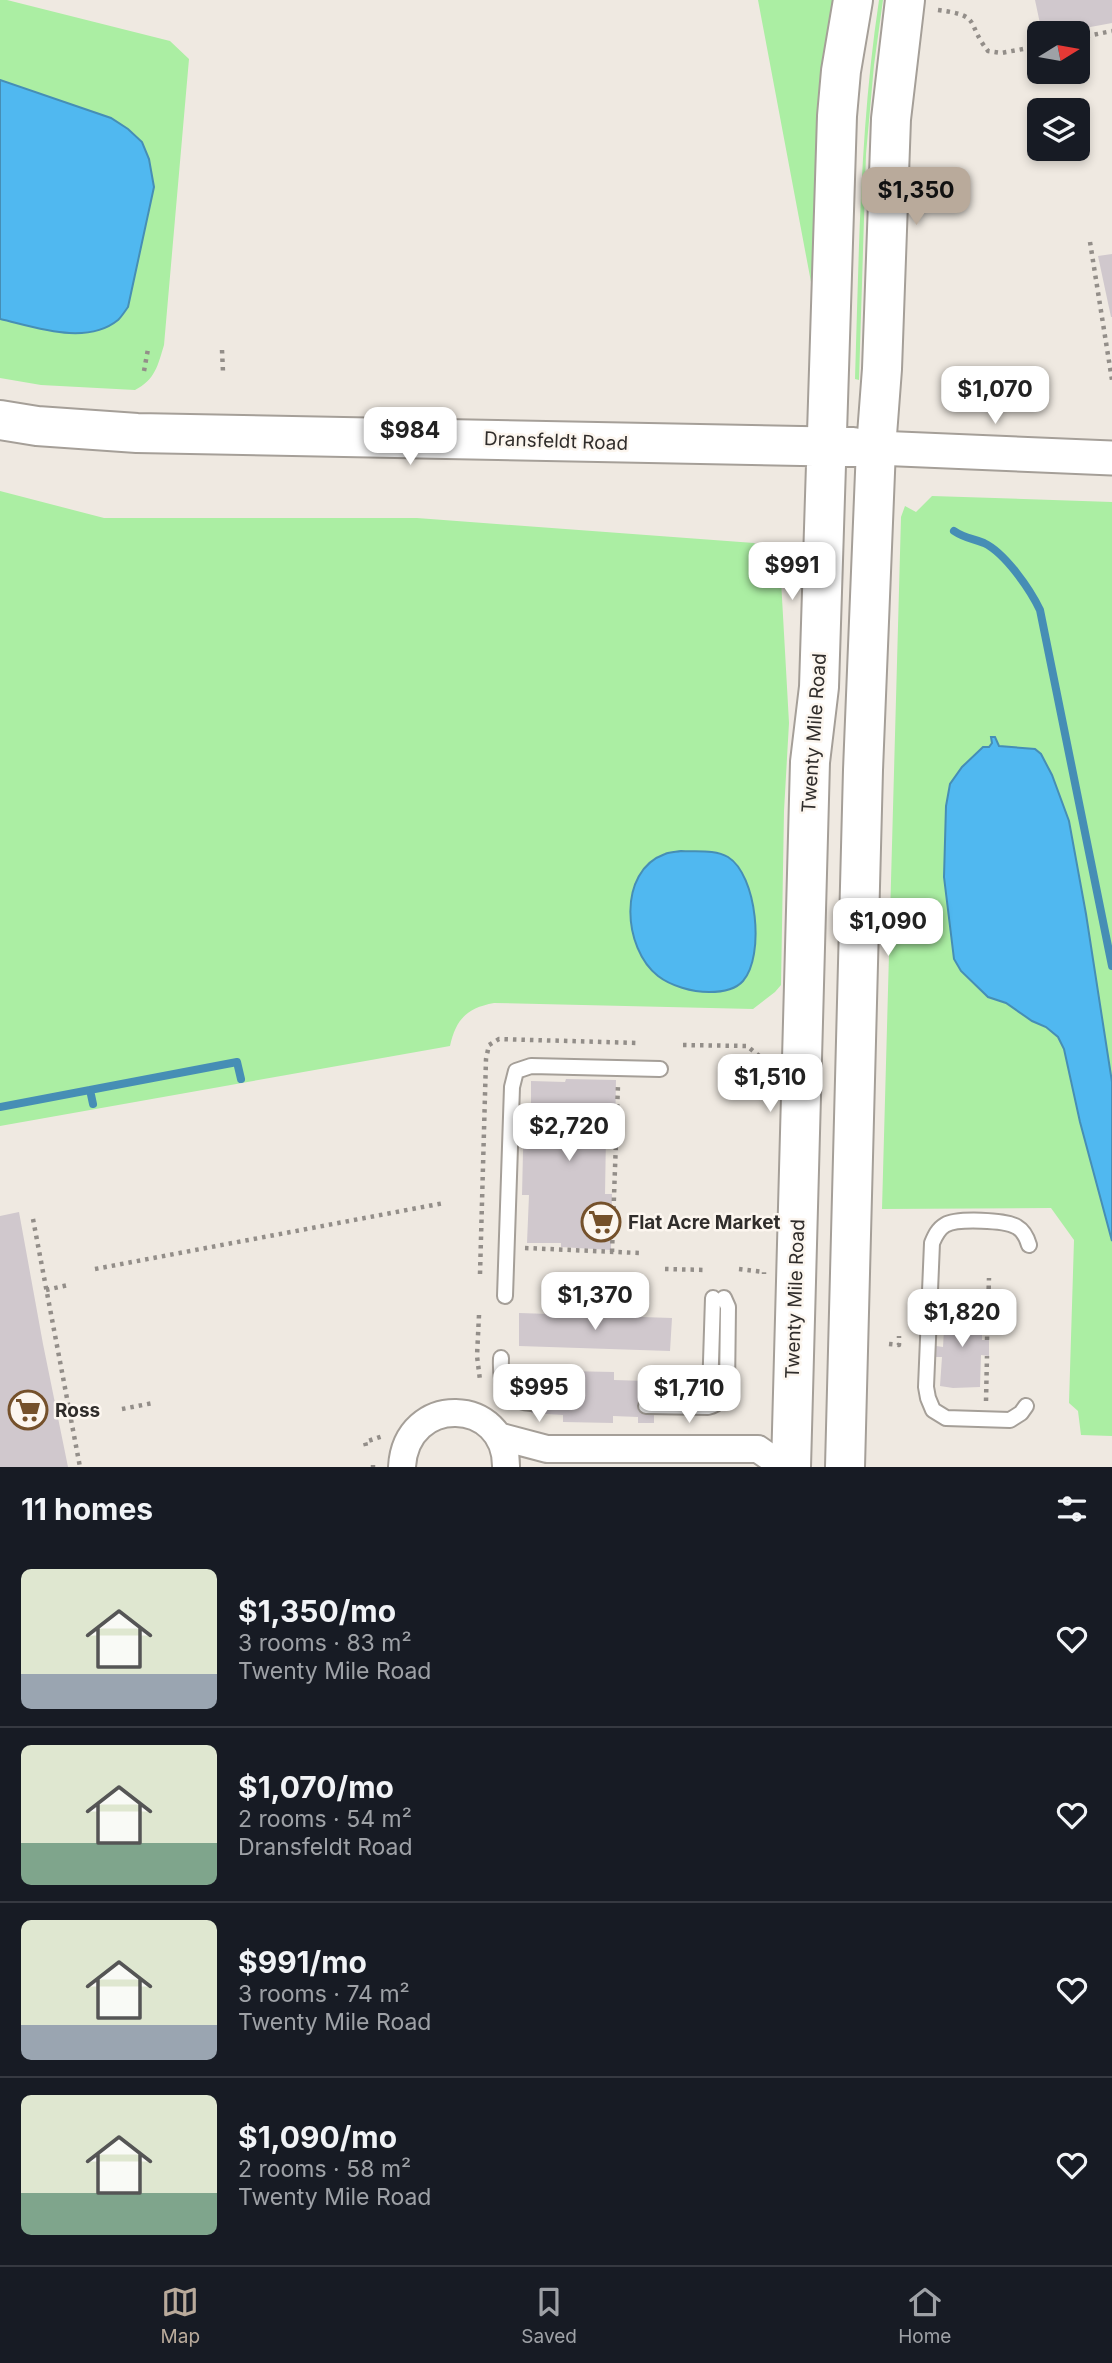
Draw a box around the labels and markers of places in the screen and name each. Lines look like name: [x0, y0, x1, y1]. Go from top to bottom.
pin: $1,350: [859, 168, 973, 227]
pin: $1,070: [938, 366, 1052, 426]
pin: $984: [369, 407, 451, 467]
pin: $991: [751, 542, 833, 602]
pin: $1,090: [831, 898, 945, 958]
pin: $1,510: [713, 1054, 827, 1114]
pin: $2,720: [512, 1104, 626, 1163]
supermarket icon: Flat Acre Market: [580, 1201, 622, 1243]
place label: Flat Acre Market: [628, 1211, 780, 1234]
pin: $1,370: [538, 1272, 652, 1332]
pin: $1,820: [905, 1290, 1019, 1349]
pin: $995: [498, 1364, 580, 1424]
pin: $1,710: [632, 1366, 746, 1425]
supermarket icon: Ross: [7, 1389, 49, 1431]
place label: Ross: [55, 1399, 100, 1422]

